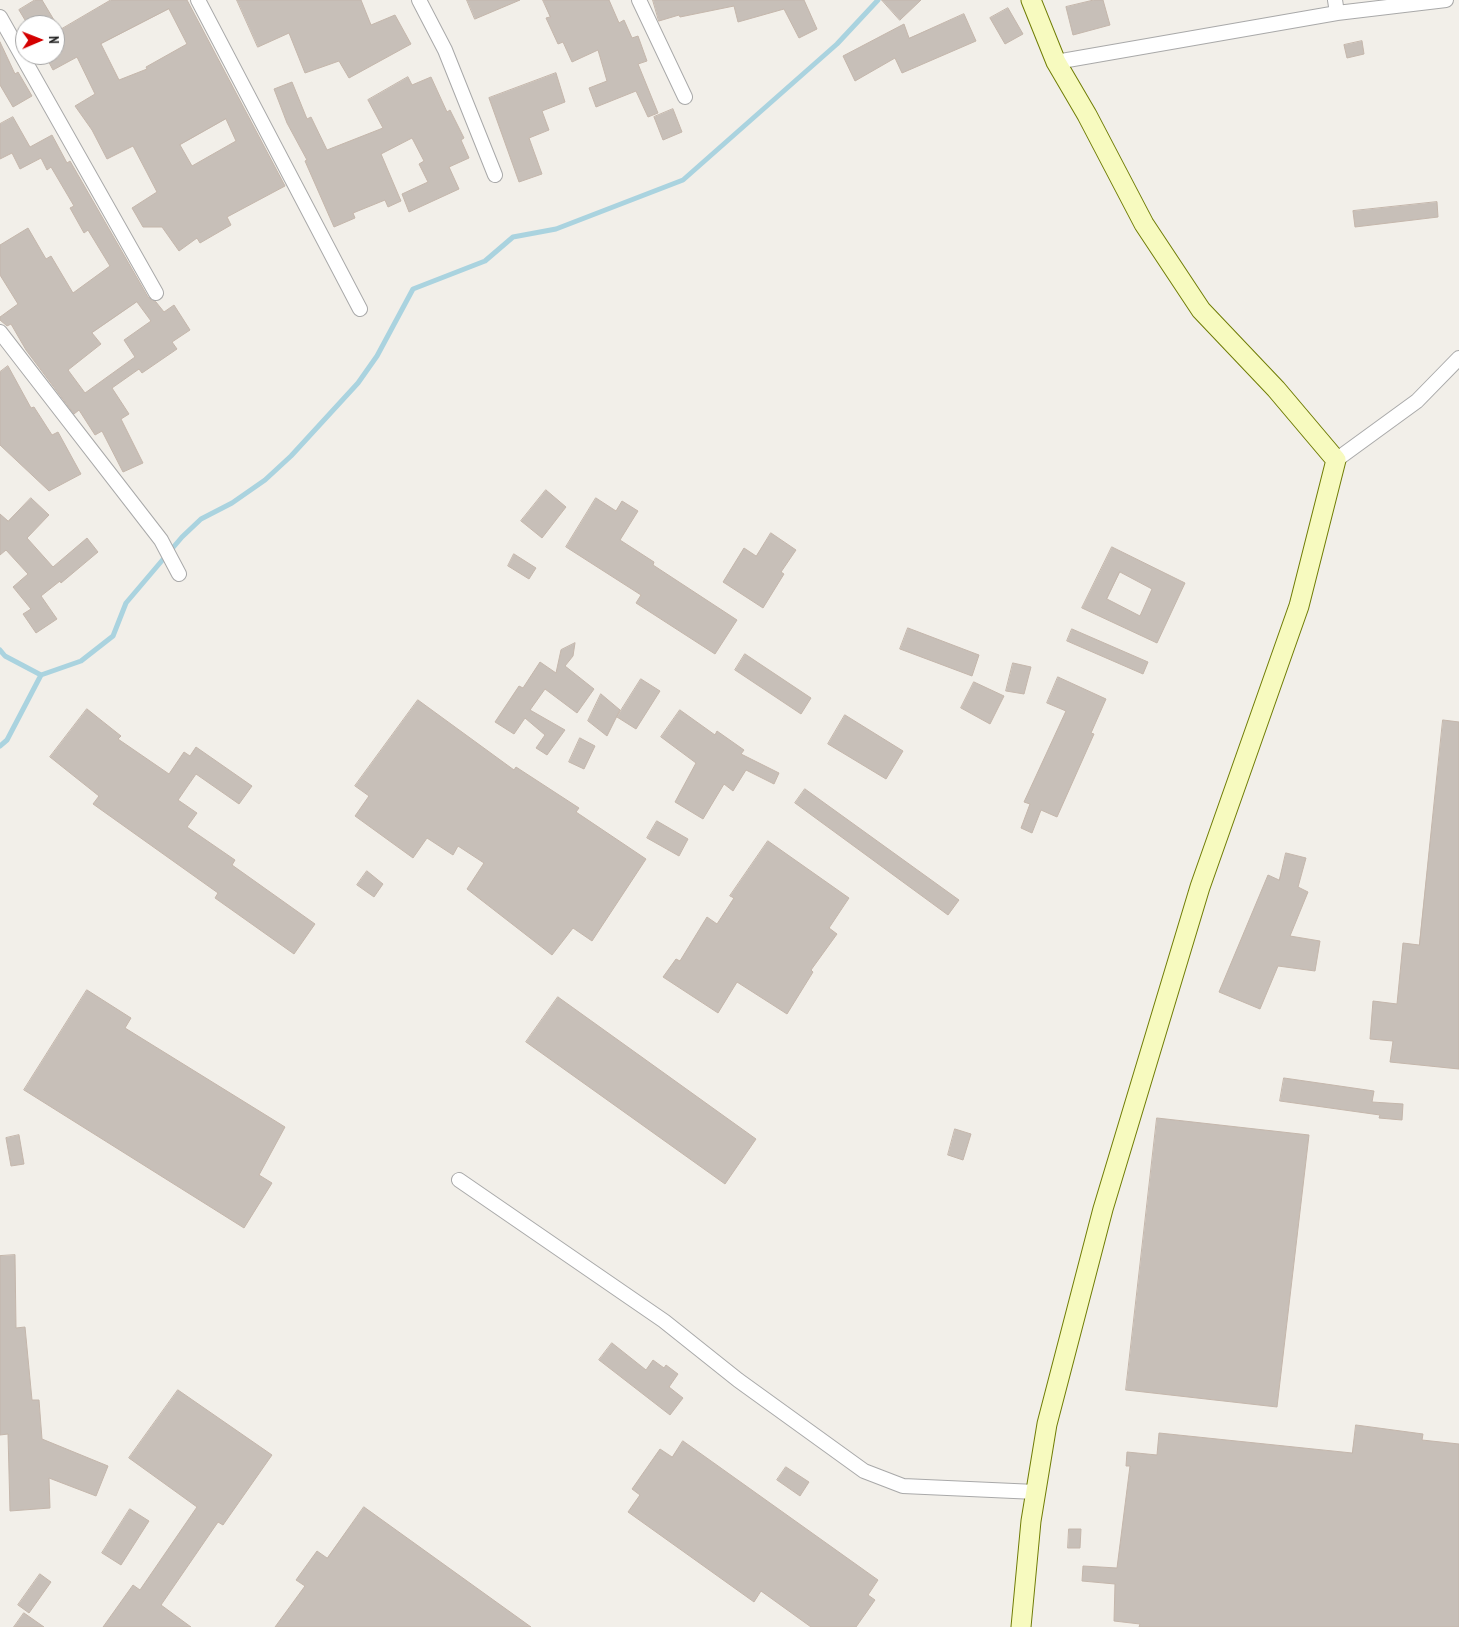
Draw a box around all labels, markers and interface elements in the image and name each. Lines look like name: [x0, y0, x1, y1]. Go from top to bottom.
north arrow: [15, 15, 65, 65]
text: N: [45, 36, 63, 44]

